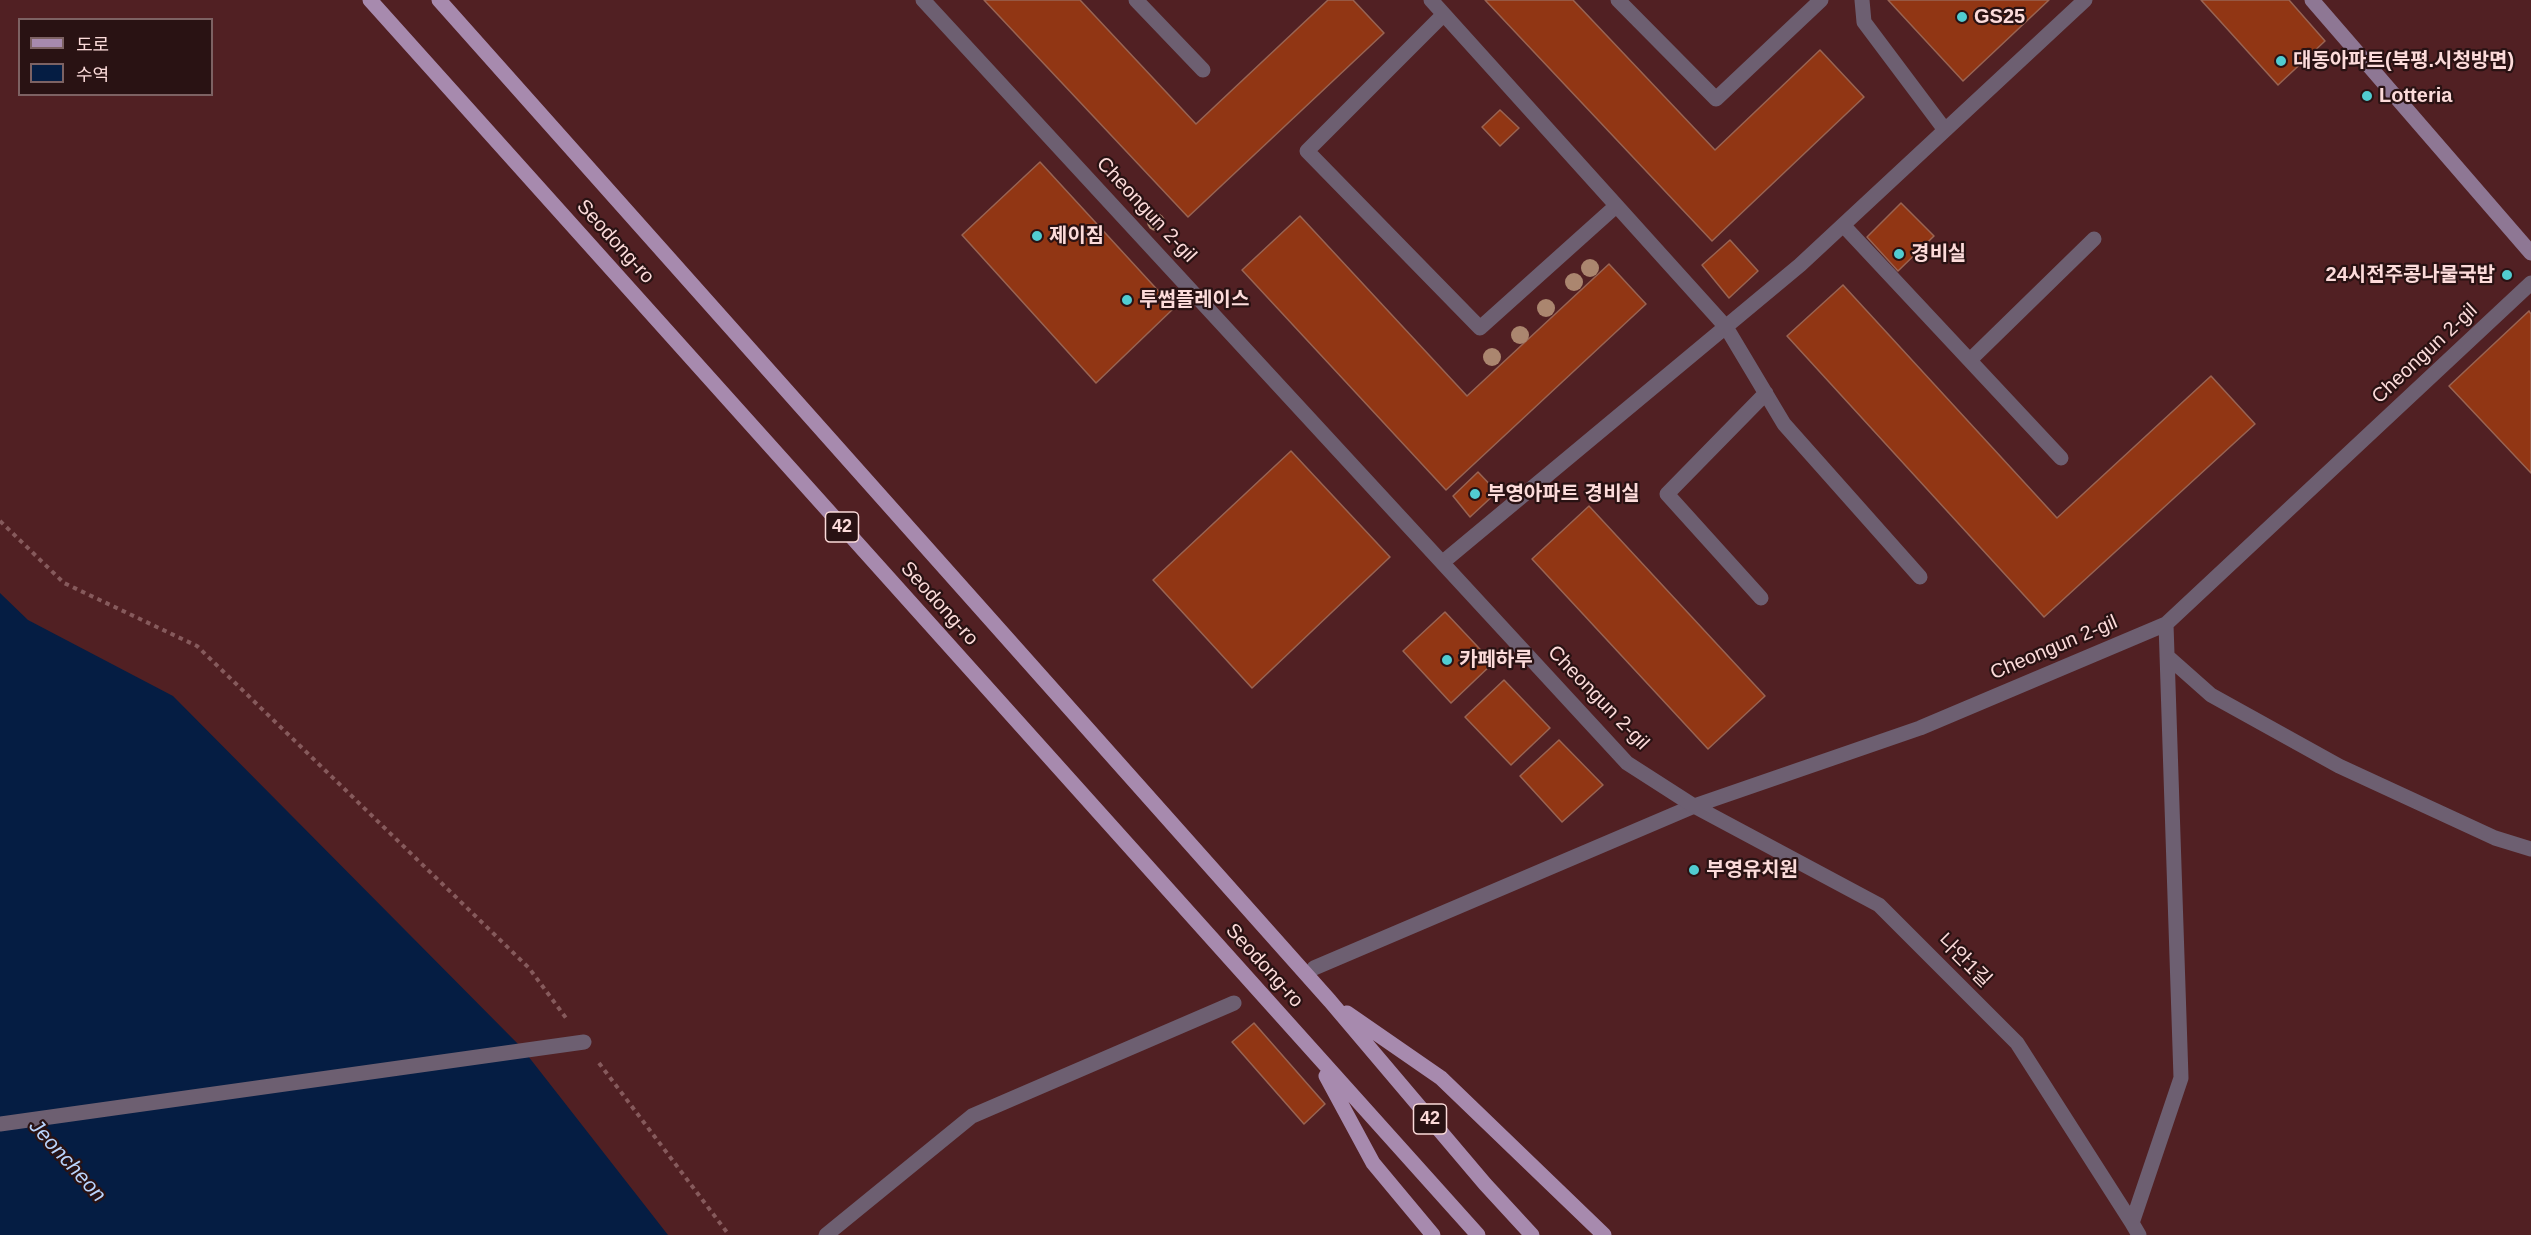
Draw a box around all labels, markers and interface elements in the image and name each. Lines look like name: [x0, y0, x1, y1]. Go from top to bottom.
place label: GS25: [1974, 5, 2025, 29]
marker: GS25: [1955, 10, 1969, 24]
legend: [18, 18, 213, 96]
text: 도로: [76, 35, 109, 55]
place label: 대동아파트(북평.시청방면): [2293, 49, 2514, 73]
marker: 대동아파트(북평.시청방면): [2274, 54, 2288, 68]
text: 수역: [76, 65, 109, 85]
place label: Lotteria: [2379, 84, 2452, 108]
marker: Lotteria: [2360, 89, 2374, 103]
street label: Cheongun 2-gil: [1091, 152, 1201, 268]
street label: Seodong-ro: [571, 195, 659, 289]
place label: 제이짐: [1049, 224, 1104, 248]
marker: 제이짐: [1030, 229, 1044, 243]
place label: 경비실: [1911, 242, 1966, 266]
marker: 경비실: [1892, 247, 1906, 261]
place label: 24시전주콩나물국밥: [2326, 263, 2495, 287]
marker: 24시전주콩나물국밥: [2500, 268, 2514, 282]
place label: 투썸플레이스: [1139, 288, 1249, 312]
marker: 투썸플레이스: [1120, 293, 1134, 307]
street label: Cheongun 2-gil: [2367, 299, 2483, 409]
place label: 부영아파트 경비실: [1487, 482, 1640, 506]
marker: 부영아파트 경비실: [1468, 487, 1482, 501]
road number: 42: [826, 512, 858, 542]
street label: Seodong-ro: [895, 557, 983, 651]
street label: Cheongun 2-gil: [1987, 610, 2121, 686]
street label: Cheongun 2-gil: [1542, 641, 1654, 755]
place label: 카페하루: [1459, 648, 1533, 672]
marker: 카페하루: [1440, 653, 1454, 667]
place label: 부영유치원: [1706, 858, 1798, 882]
marker: 부영유치원: [1687, 863, 1701, 877]
street label: Seodong-ro: [1220, 919, 1308, 1013]
street label: 나안1길: [1932, 929, 1996, 993]
road number: 42: [1414, 1104, 1446, 1134]
water label: Jeoncheon: [23, 1114, 111, 1208]

